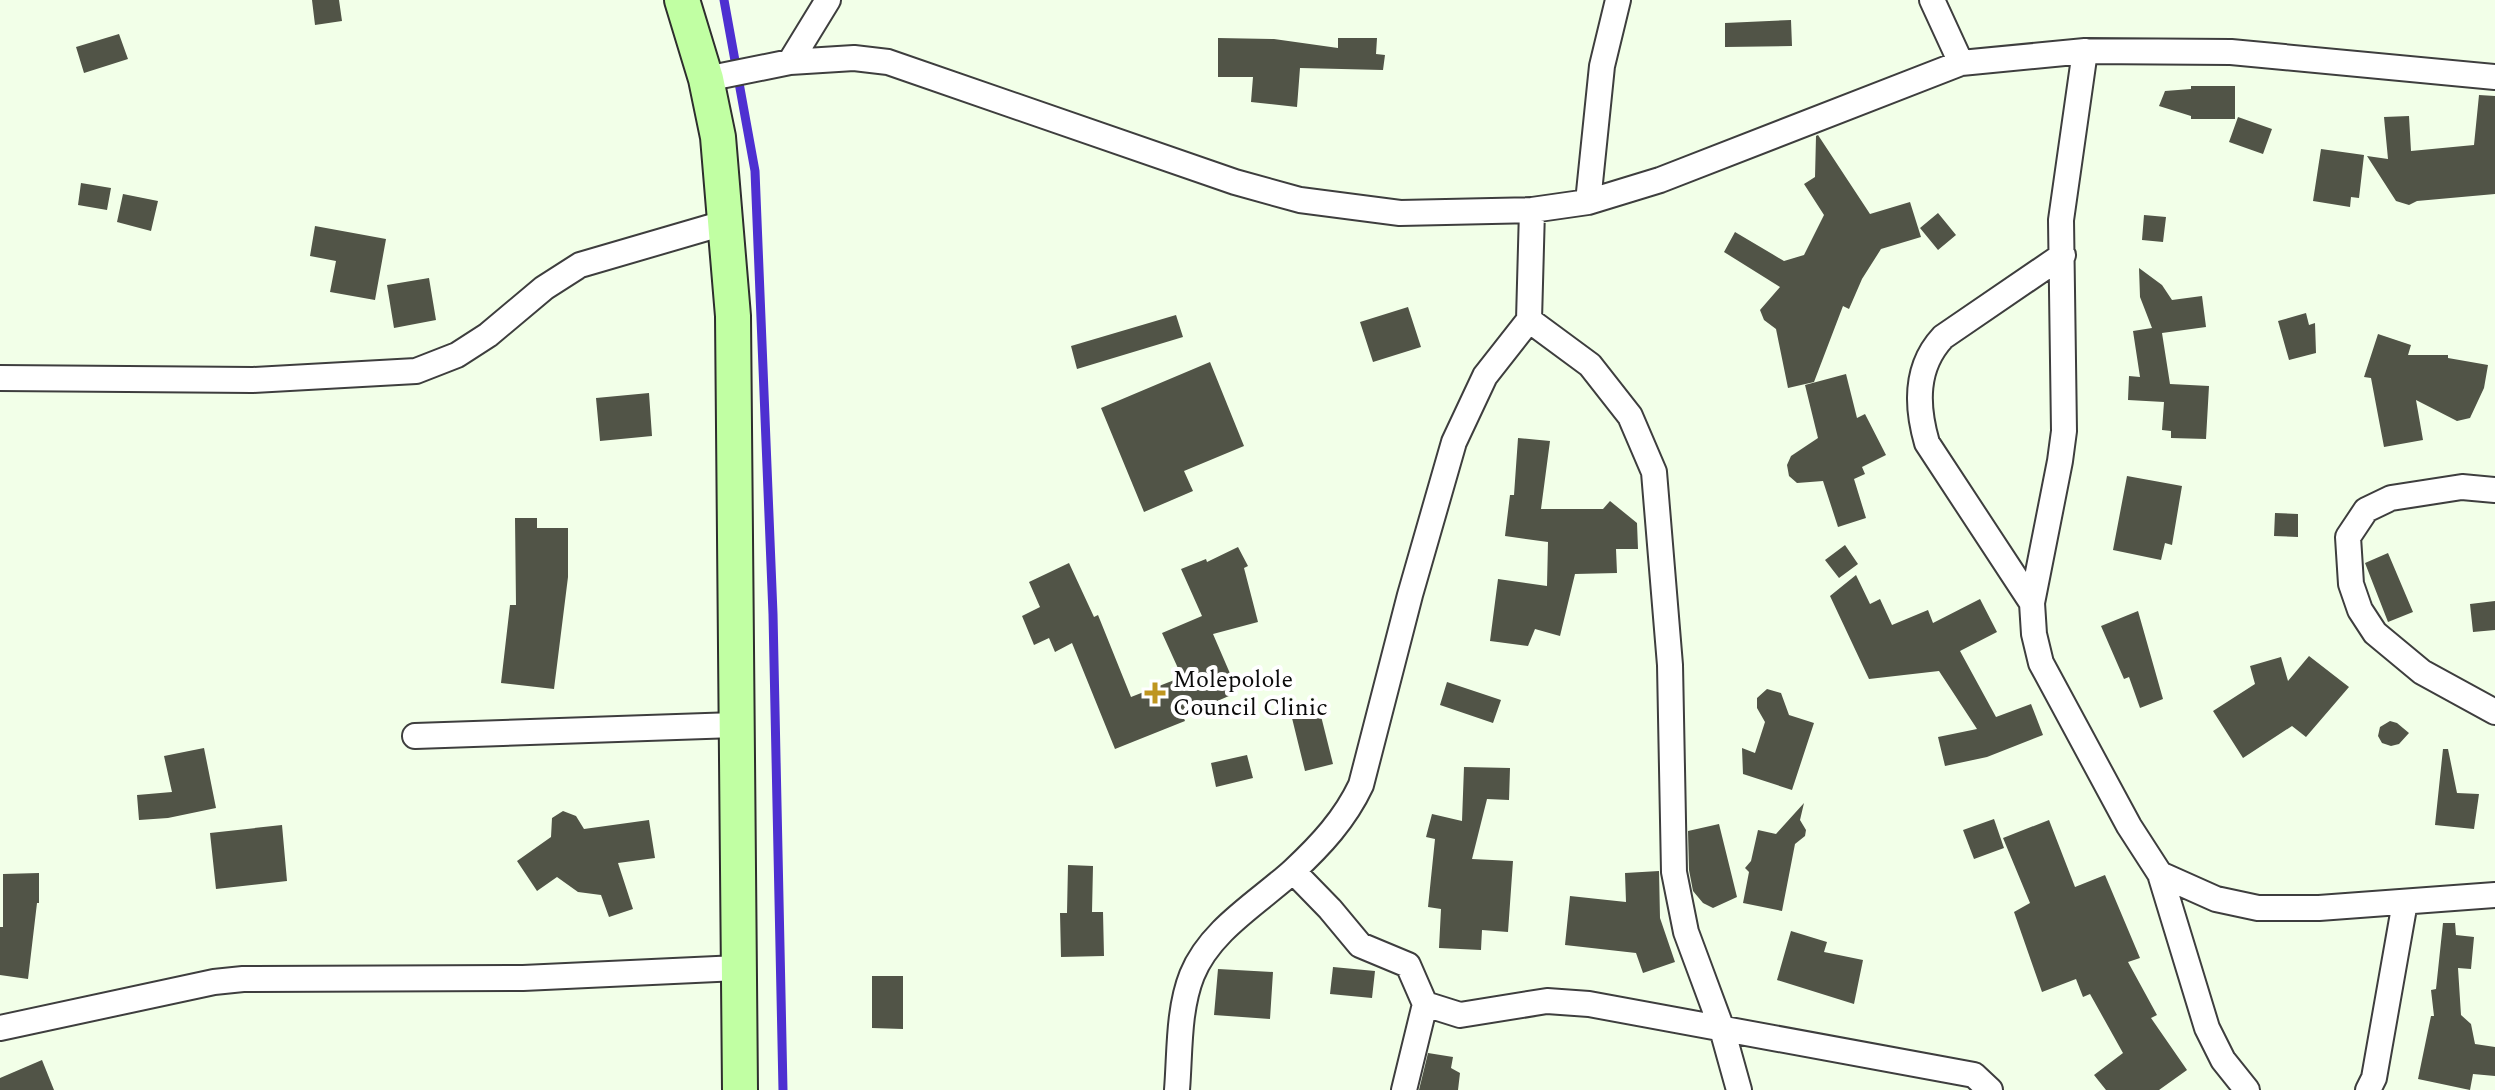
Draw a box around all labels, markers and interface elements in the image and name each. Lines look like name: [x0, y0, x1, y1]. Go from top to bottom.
place label: Molepolole Council Clinic: [1173, 662, 1328, 726]
marker: Molepolole Council Clinic: [1144, 682, 1166, 704]

